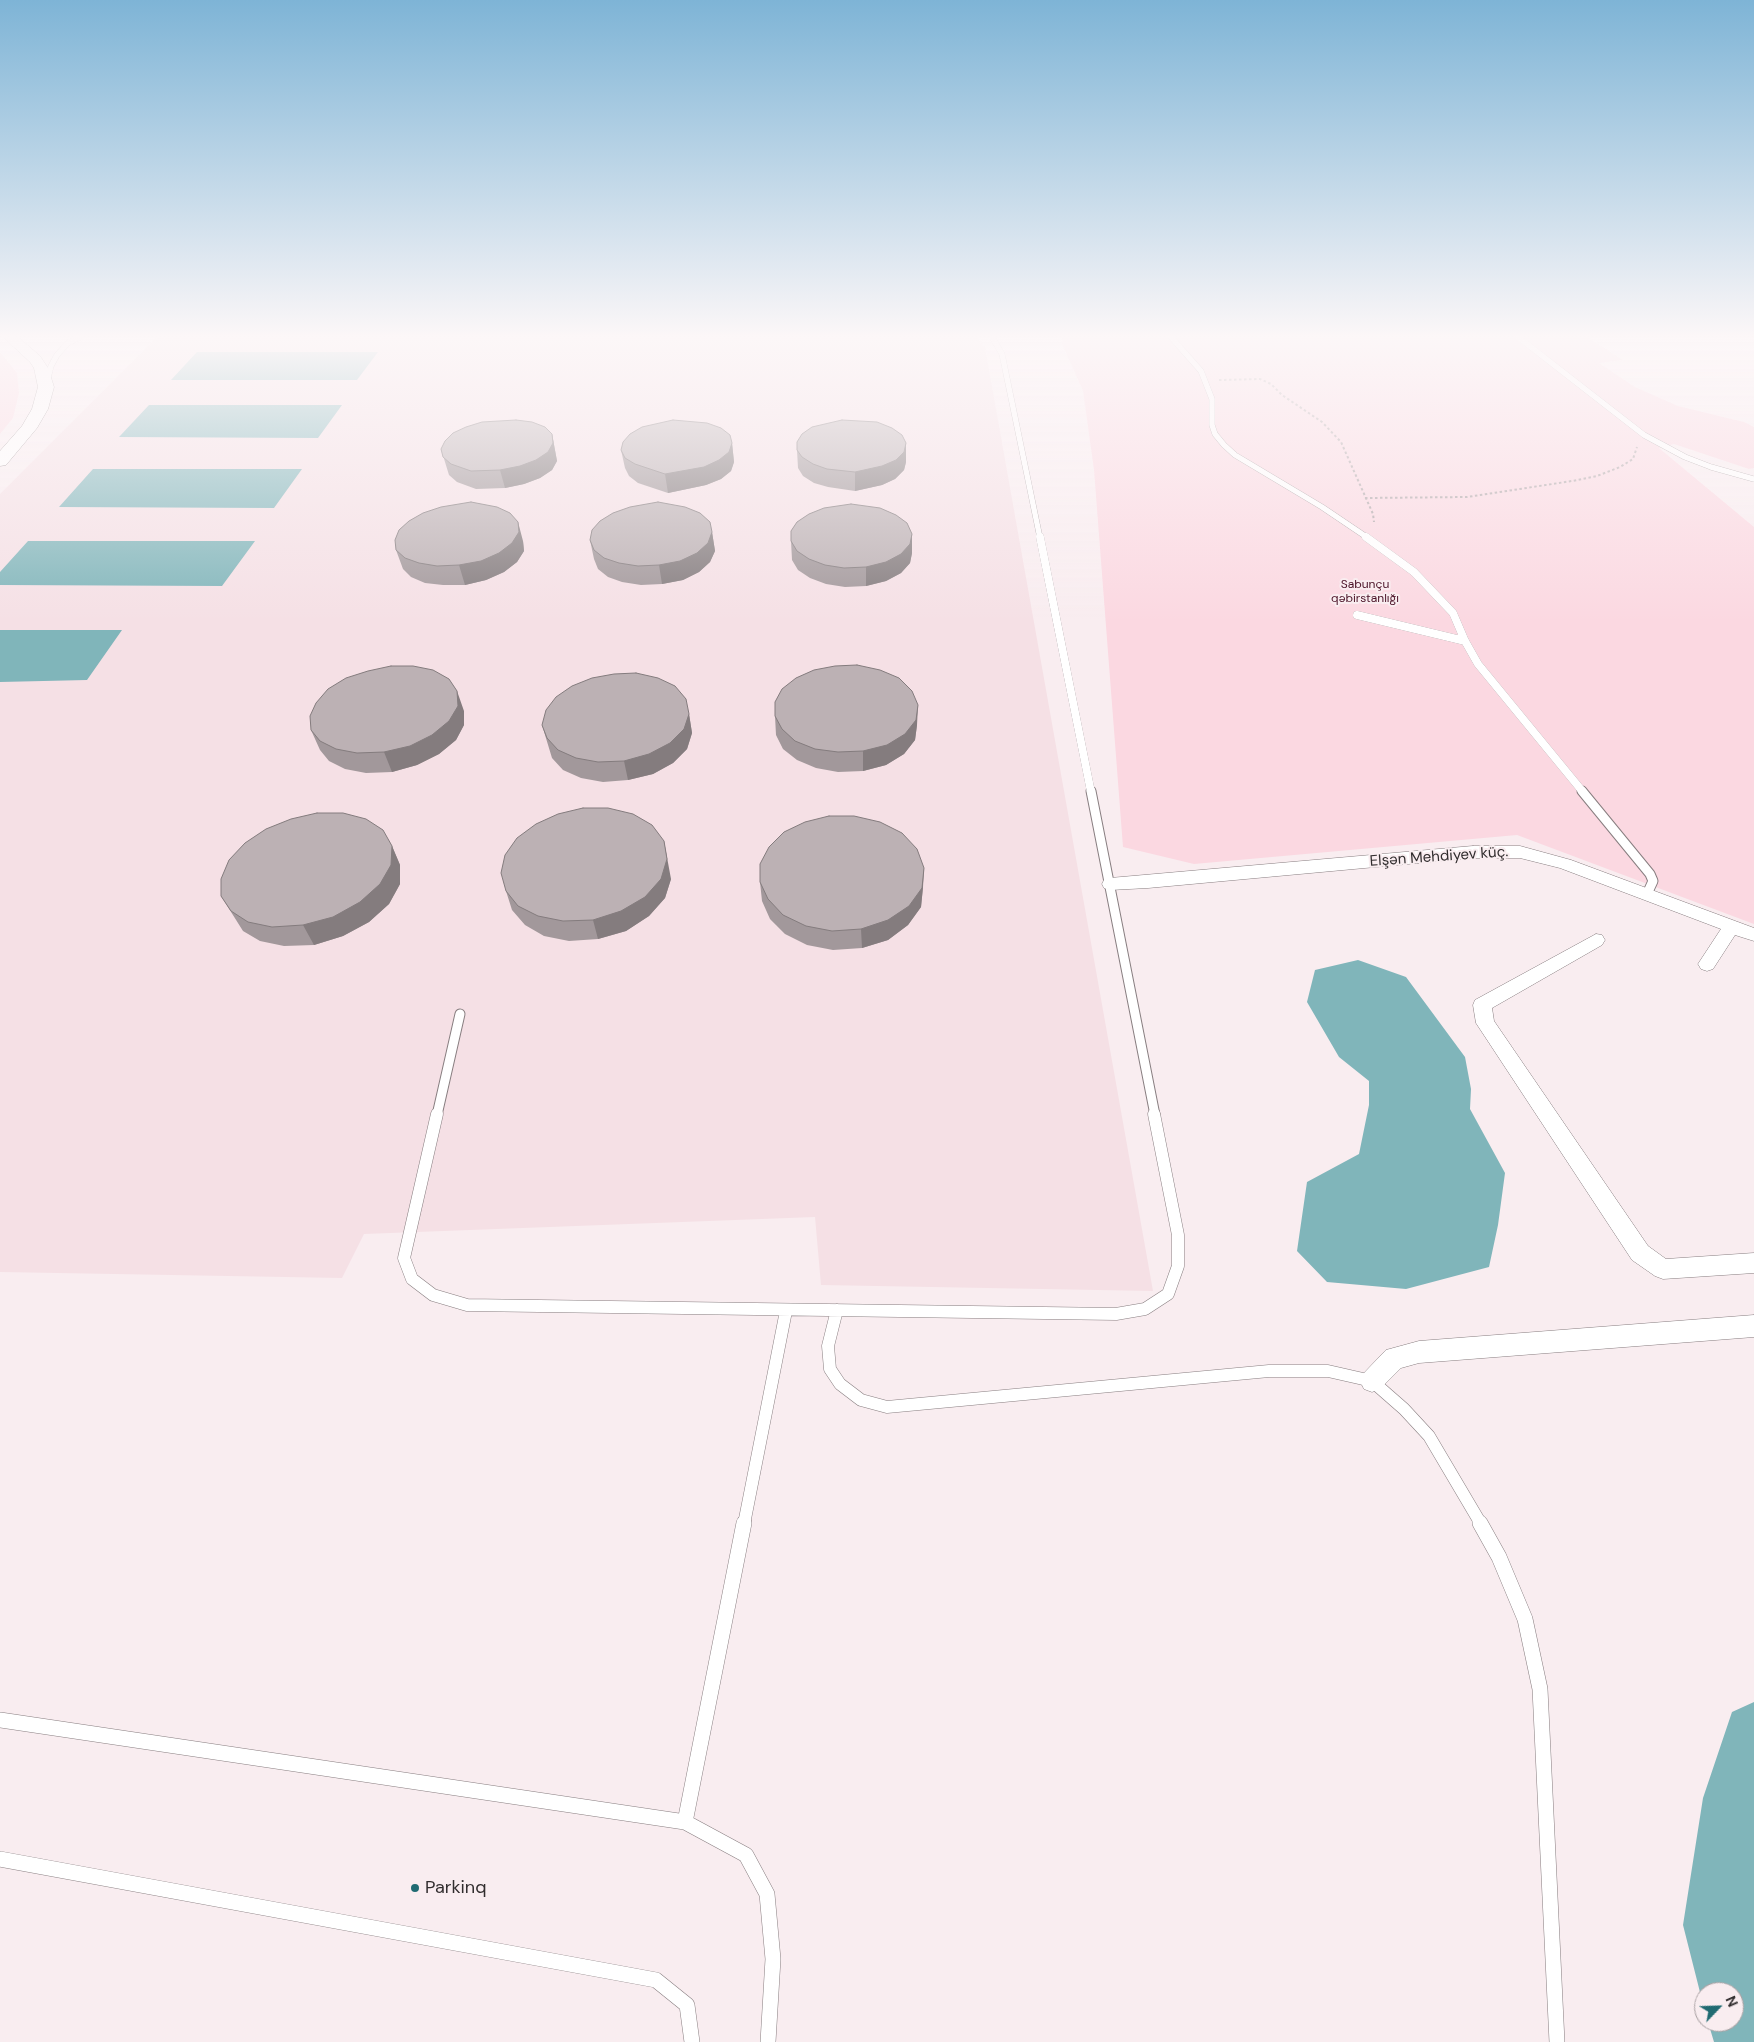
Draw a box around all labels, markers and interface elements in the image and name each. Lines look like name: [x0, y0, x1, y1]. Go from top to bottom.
park label: Sabunçu qəbirstanlığı: [1331, 578, 1399, 606]
street label: Elşən Mehdiyev küç.: [1369, 843, 1509, 871]
place label: Parkinq: [425, 1877, 486, 1899]
marker: Parkinq: [409, 1882, 421, 1894]
north arrow: [1694, 1982, 1744, 2032]
text: N: [1721, 1993, 1742, 2010]

